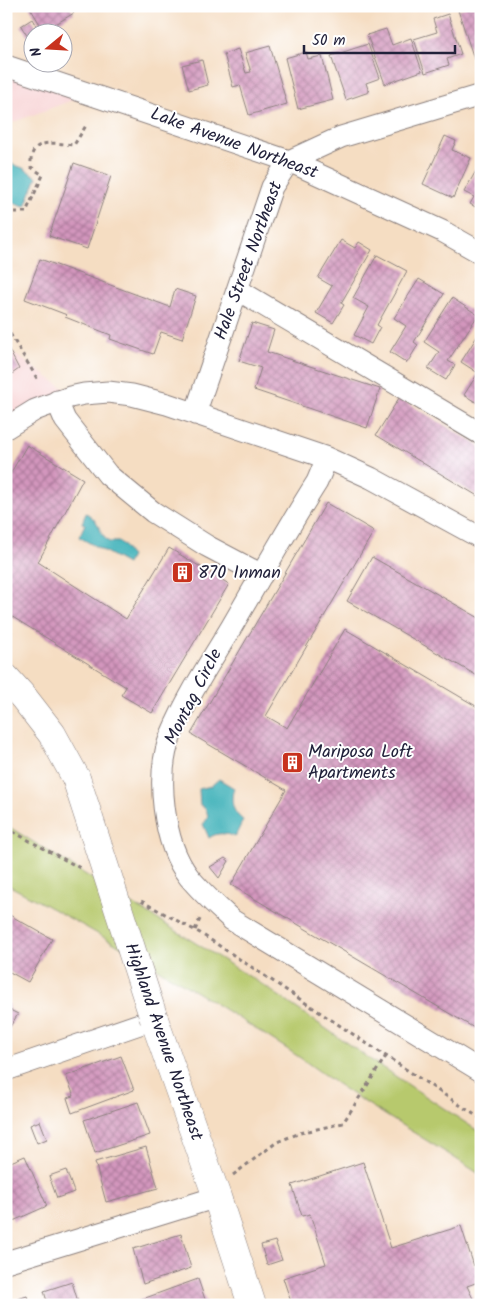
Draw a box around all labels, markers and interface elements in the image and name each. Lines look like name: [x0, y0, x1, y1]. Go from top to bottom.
north arrow: [22, 22, 72, 72]
scale bar: [304, 22, 456, 54]
text: 50 m: [312, 29, 346, 53]
text: N: [25, 44, 48, 59]
street label: Lake Avenue Northeast: [146, 100, 323, 188]
street label: Hale Street Northeast: [207, 177, 292, 345]
place label: 870 Inman: [198, 559, 281, 588]
building icon: 870 Inman: [170, 561, 194, 585]
street label: Montag Circle: [157, 644, 231, 750]
place label: Mariposa Loft Apartments: [308, 738, 414, 788]
building icon: Mariposa Loft Apartments: [280, 750, 304, 774]
street label: Highland Avenue Northeast: [116, 939, 211, 1146]

